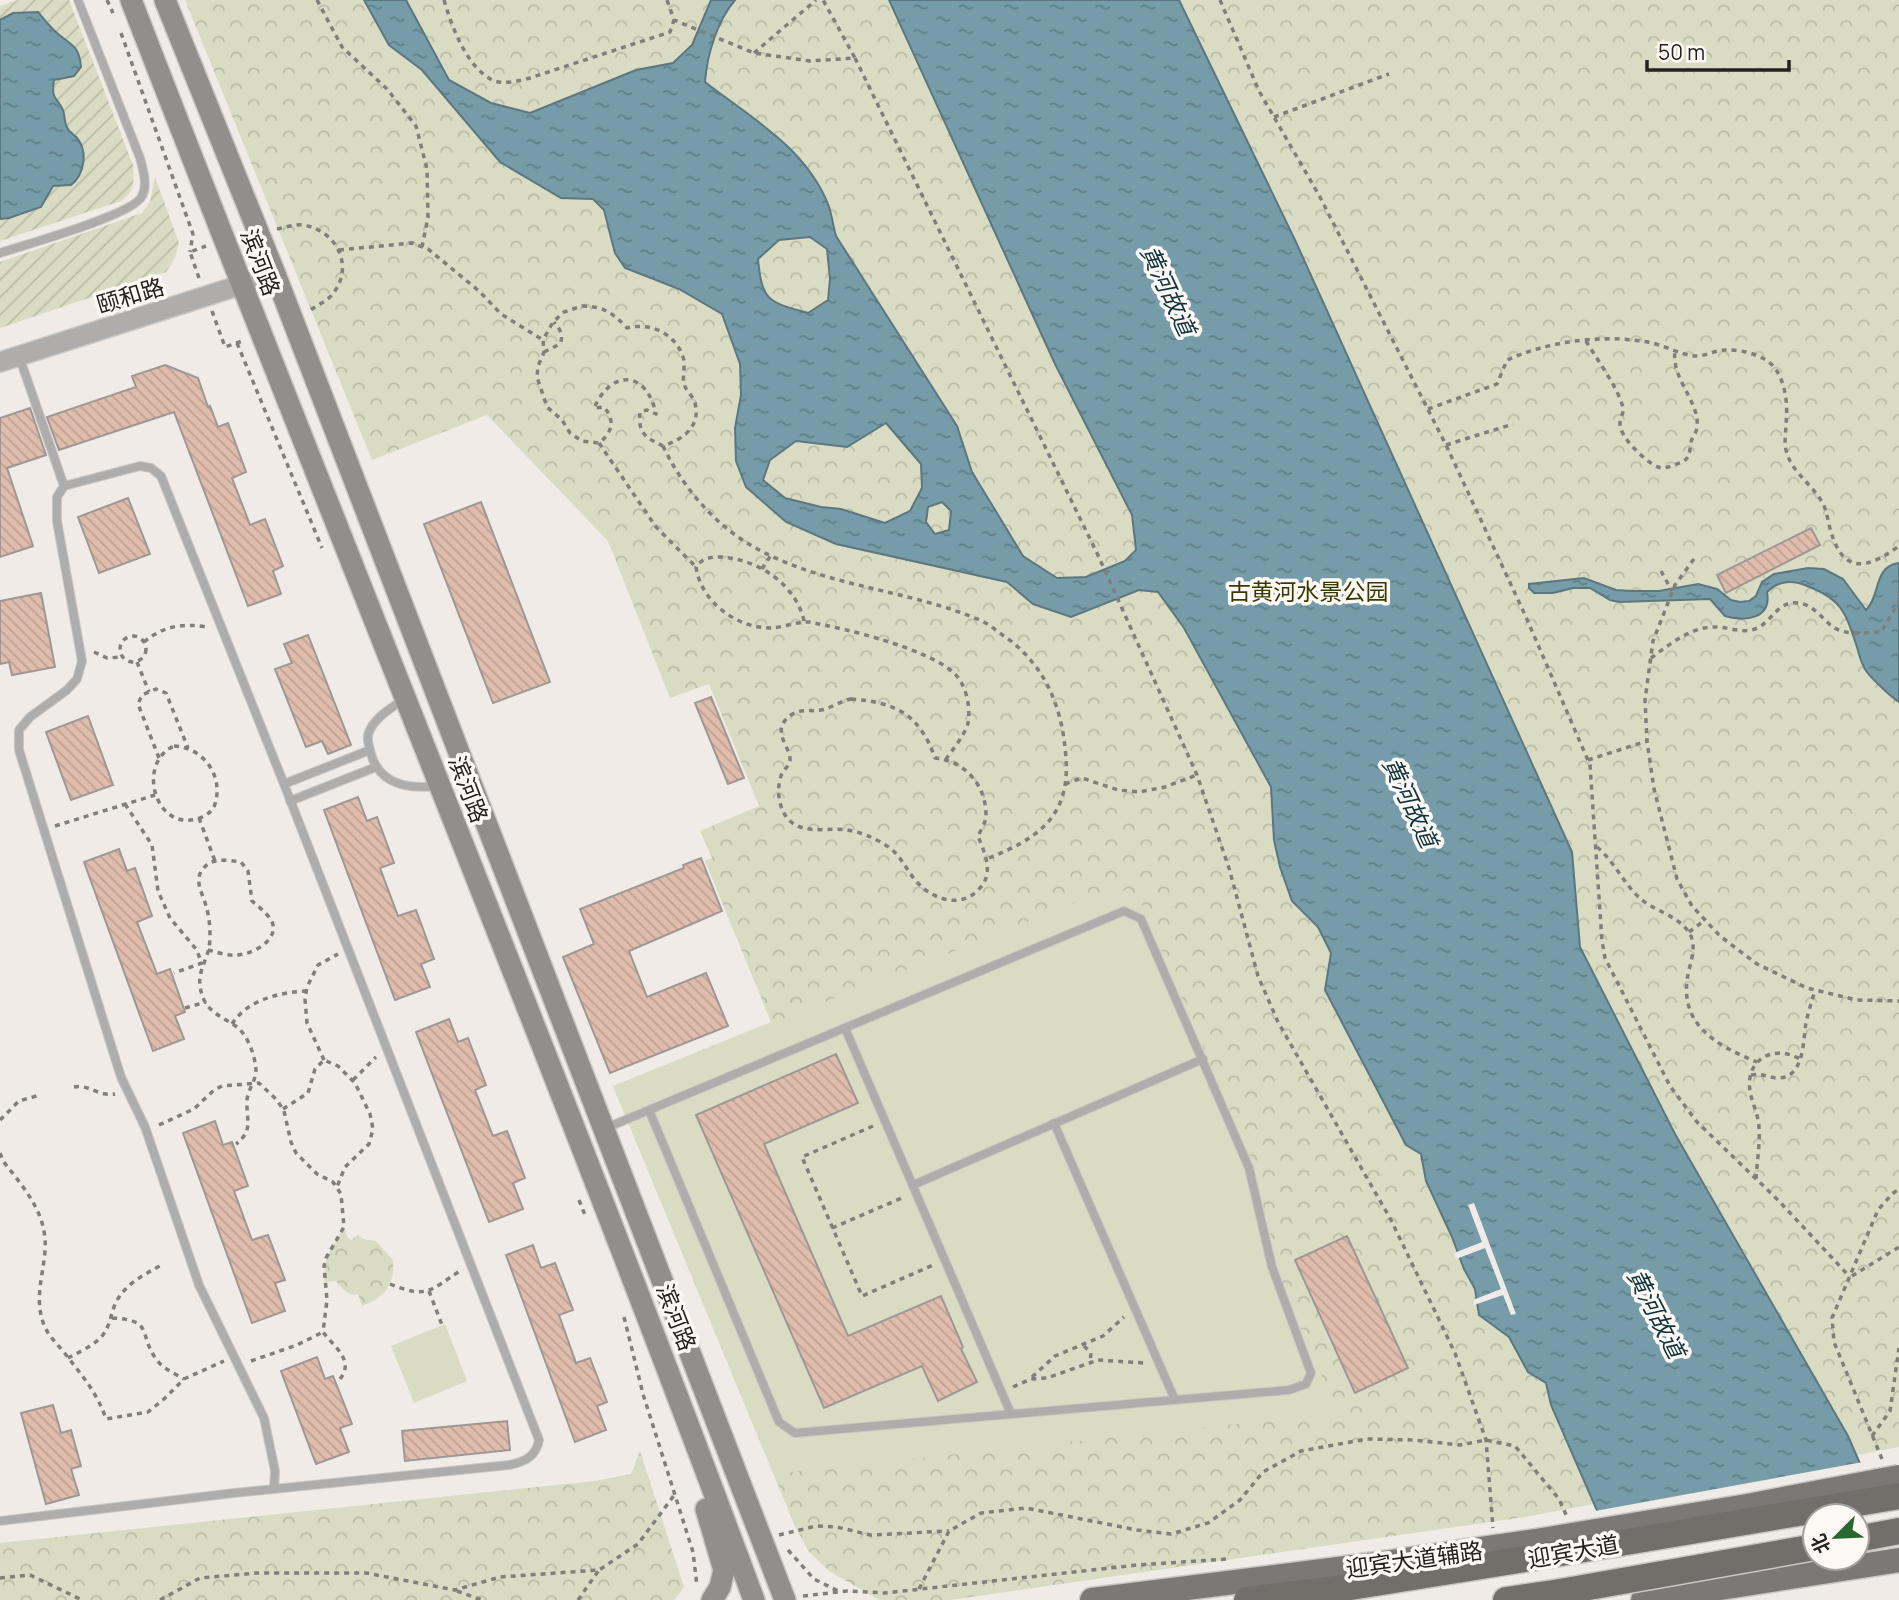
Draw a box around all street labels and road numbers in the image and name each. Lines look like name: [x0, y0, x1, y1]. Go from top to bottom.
street label: 滨河路: [234, 224, 288, 300]
street label: 颐和路: [92, 270, 168, 320]
street label: 滨河路: [442, 751, 496, 827]
street label: 滨河路: [650, 1279, 704, 1355]
street label: 迎宾大道: [1525, 1527, 1621, 1575]
street label: 迎宾大道辅路: [1343, 1534, 1485, 1584]

